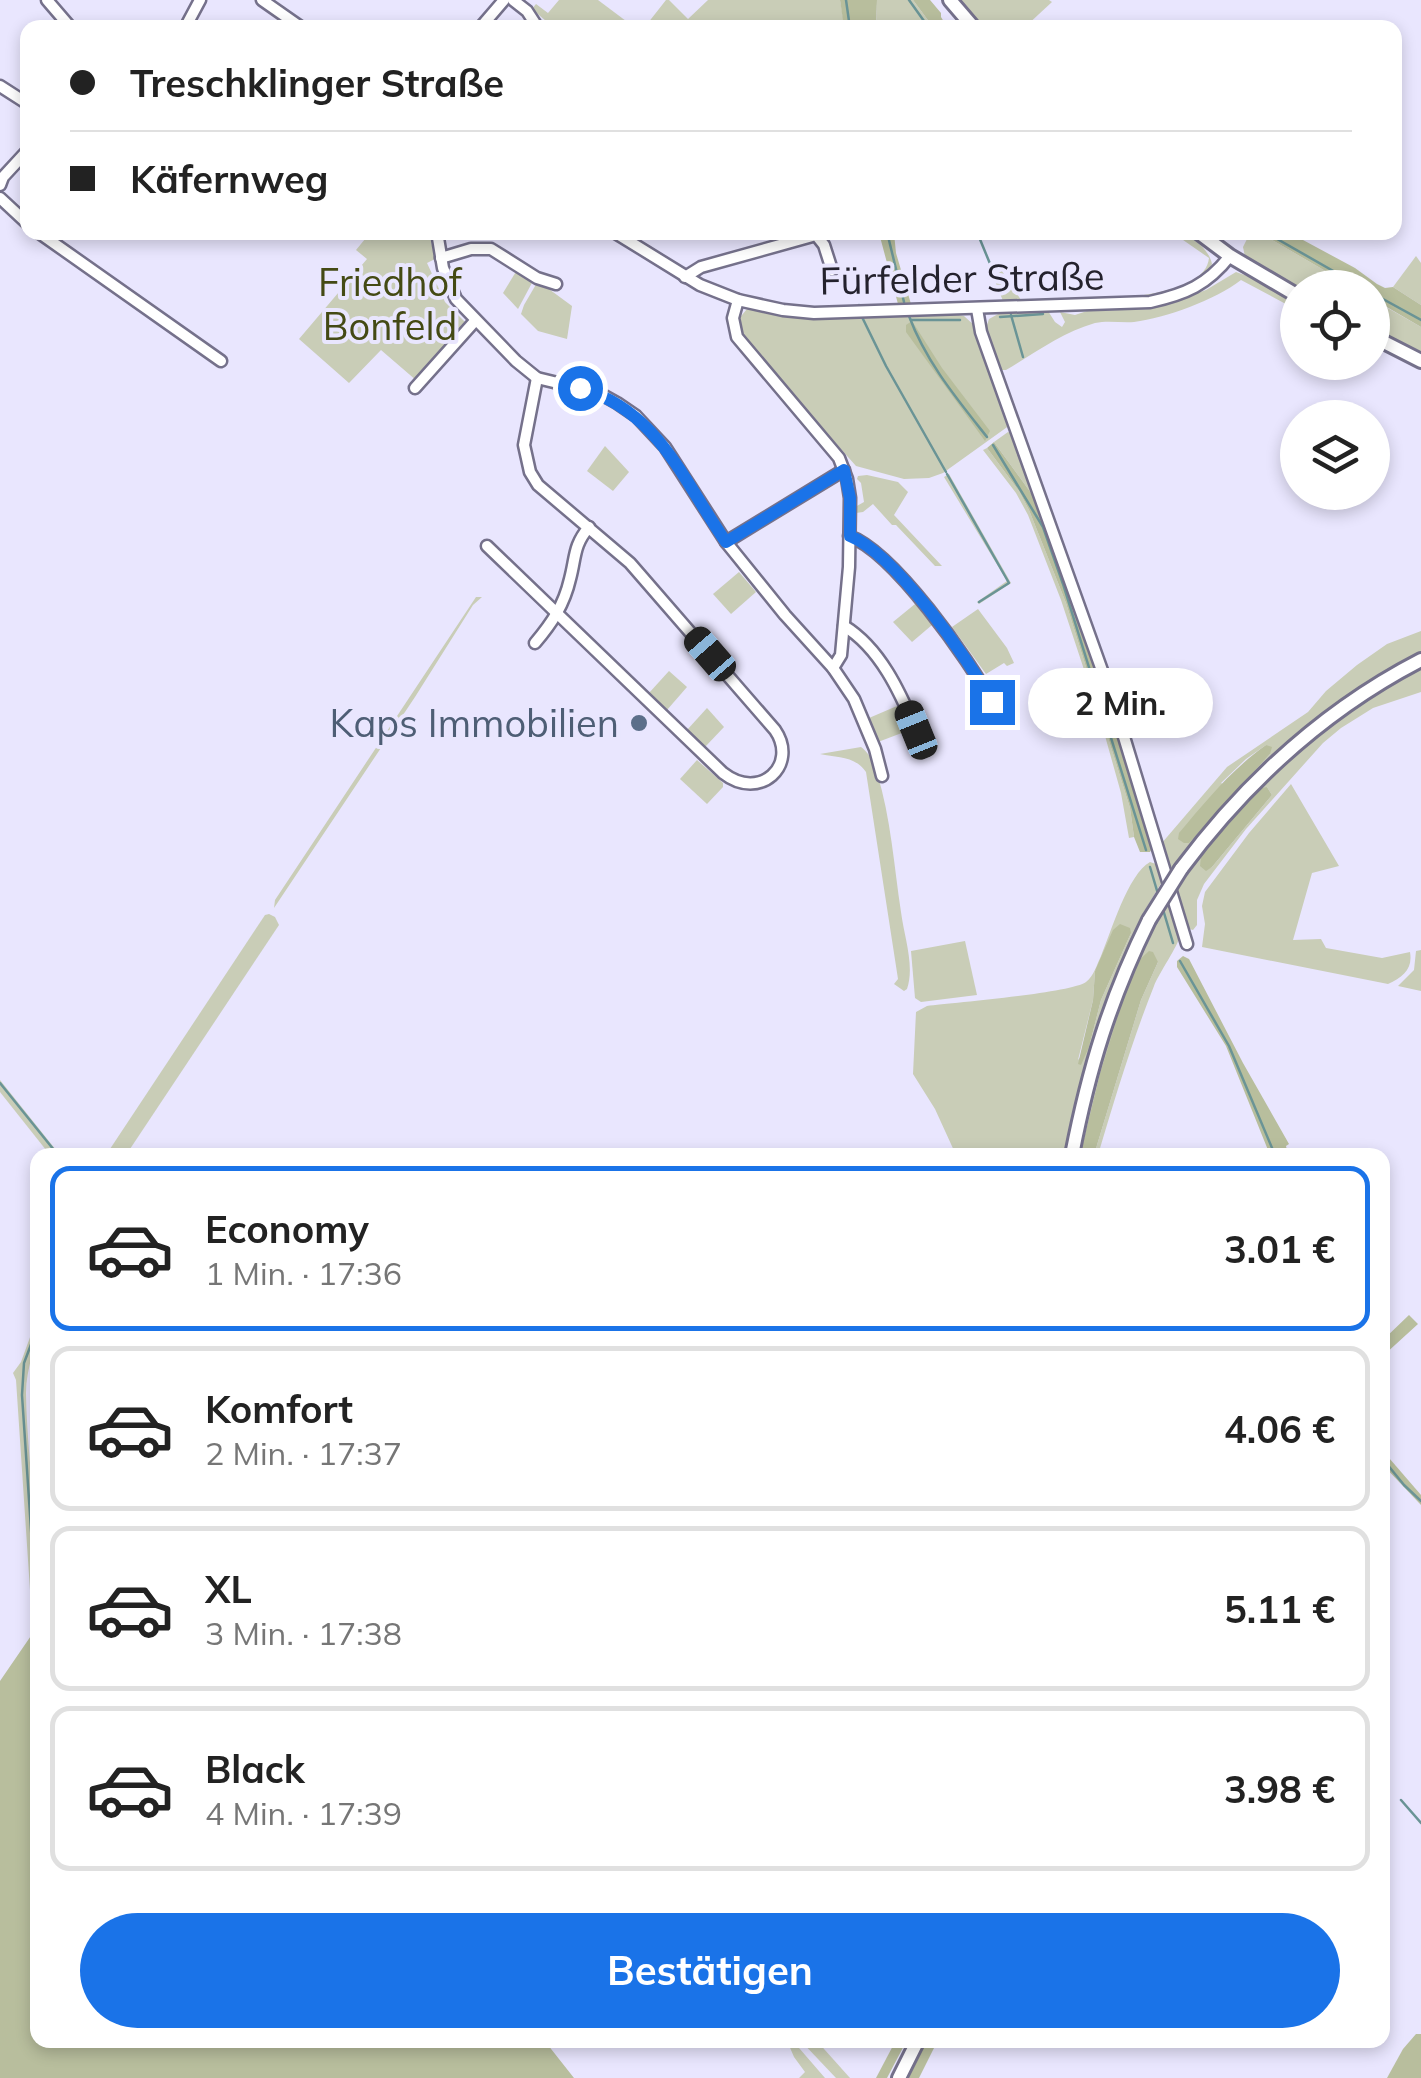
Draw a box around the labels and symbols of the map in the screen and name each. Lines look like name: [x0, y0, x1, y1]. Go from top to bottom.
street label: Fürfelder Straße: [819, 252, 1105, 304]
park label: Friedhof Bonfeld: [318, 258, 463, 350]
route start: [558, 366, 603, 411]
car: [679, 622, 741, 686]
callout: 2 Min.: [1027, 667, 1212, 737]
route end: [970, 680, 1015, 725]
car: [891, 697, 941, 763]
place label: Kaps Immobilien: [329, 699, 619, 747]
marker: Kaps Immobilien: [628, 712, 650, 734]

